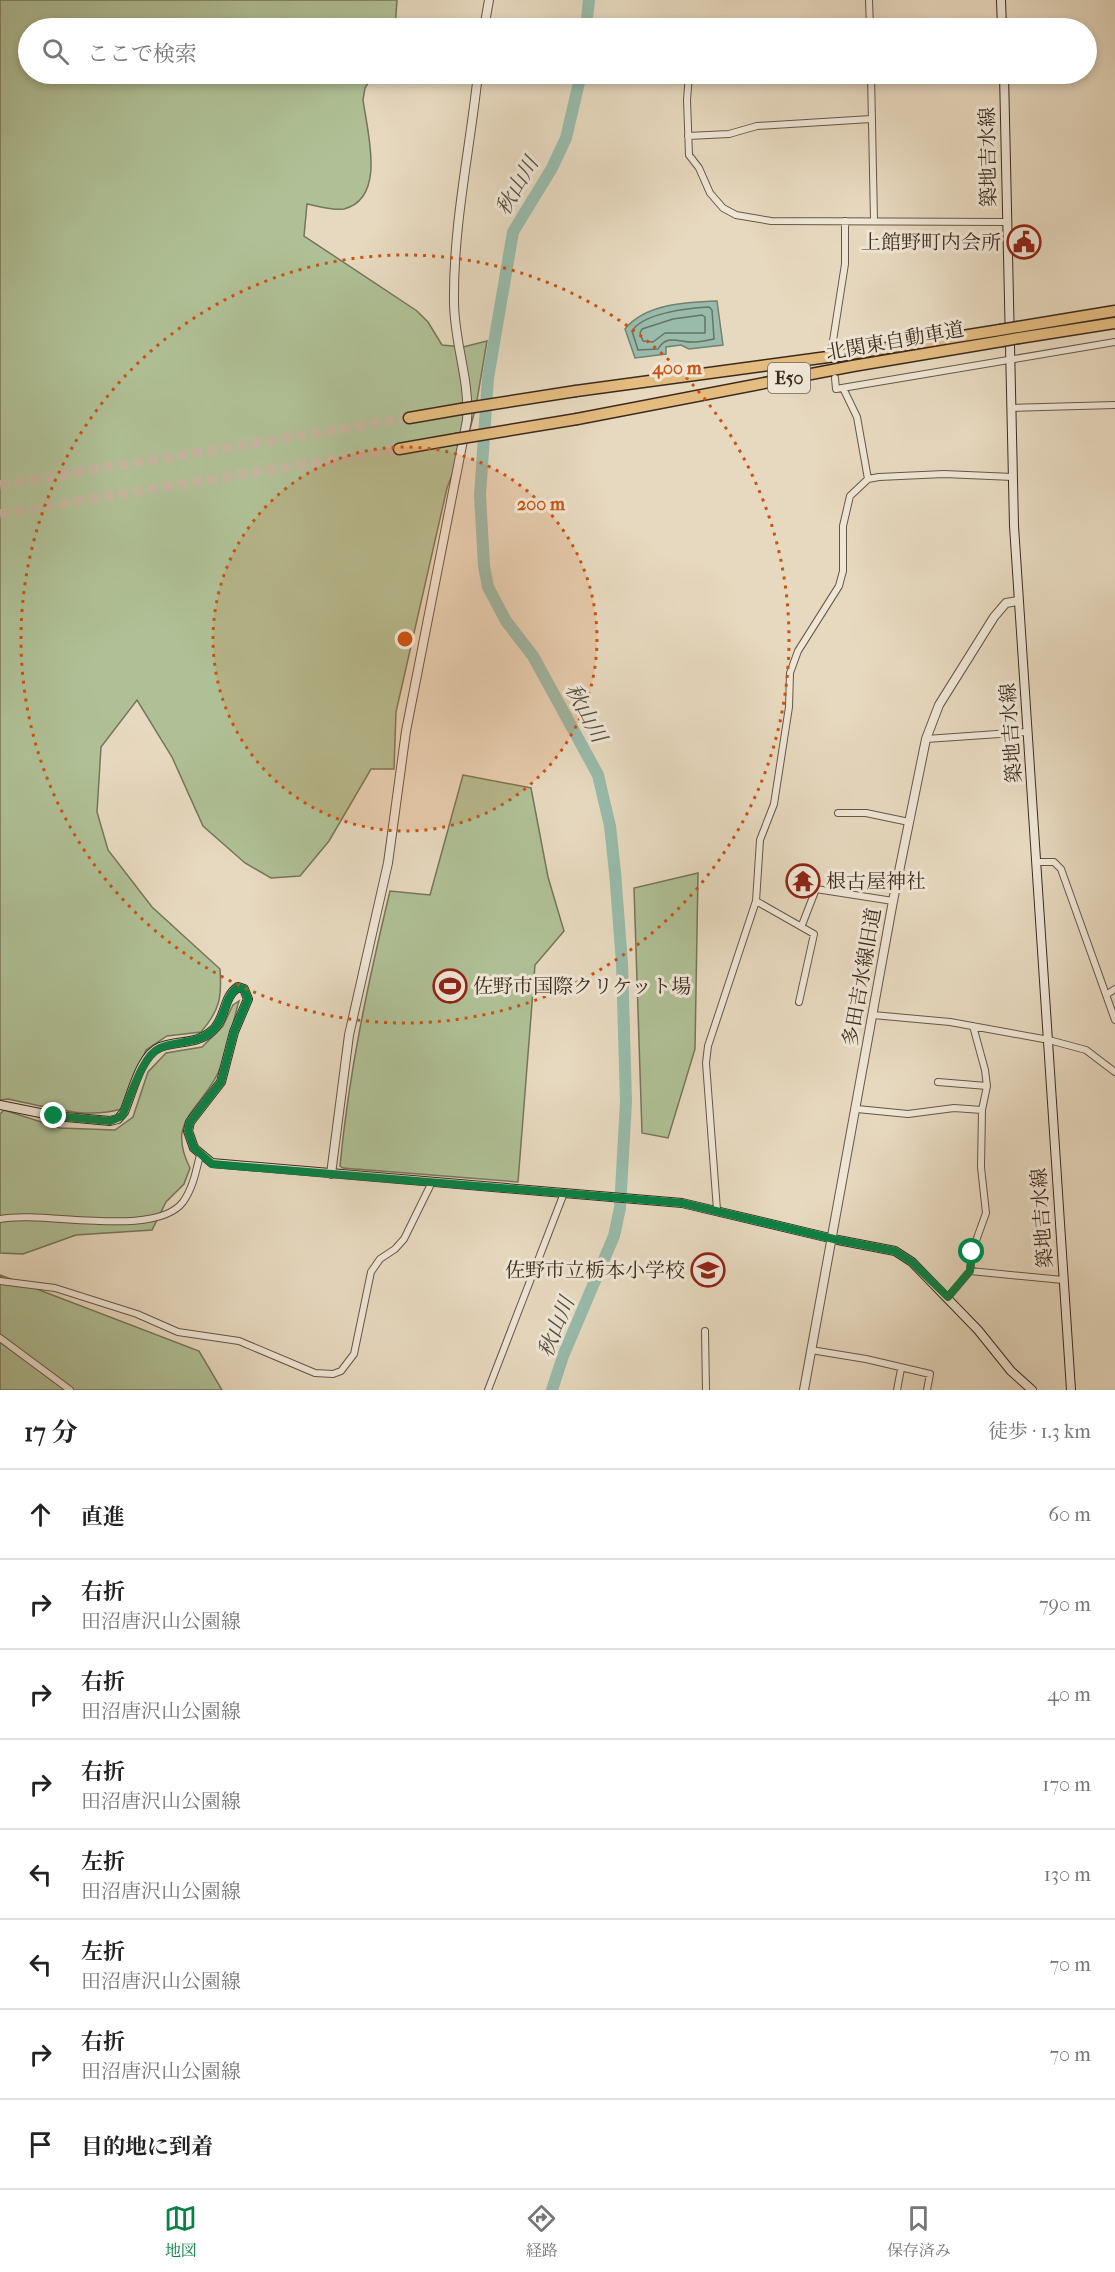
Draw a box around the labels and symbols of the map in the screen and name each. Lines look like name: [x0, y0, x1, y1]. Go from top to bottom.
street label: 築地吉水線: [976, 107, 1000, 207]
water label: 秋山川: [491, 151, 544, 219]
public building icon: 上館野町内会所: [1006, 224, 1042, 260]
place label: 上館野町内会所: [861, 231, 1001, 254]
street label: 北関東自動車道: [824, 318, 966, 364]
text: 400 m: [651, 358, 703, 379]
road number: E50: [768, 363, 810, 393]
text: 200 m: [517, 494, 566, 515]
centre of rings: [395, 629, 415, 649]
water label: 秋山川: [561, 680, 612, 748]
street label: 築地吉水線: [996, 682, 1026, 784]
temple icon: 根古屋神社: [785, 863, 821, 899]
place label: 根古屋神社: [826, 870, 926, 893]
street label: 多田吉水線旧道: [839, 906, 885, 1048]
sports icon: 佐野市国際クリケット場: [432, 968, 468, 1004]
place label: 佐野市国際クリケット場: [473, 975, 692, 998]
route end: [40, 1102, 66, 1128]
street label: 築地吉水線: [1027, 1167, 1057, 1269]
route start: [958, 1238, 984, 1264]
school or university icon: 佐野市立栃本小学校: [690, 1252, 726, 1288]
place label: 佐野市立栃本小学校: [505, 1259, 685, 1282]
water label: 秋山川: [533, 1291, 580, 1361]

